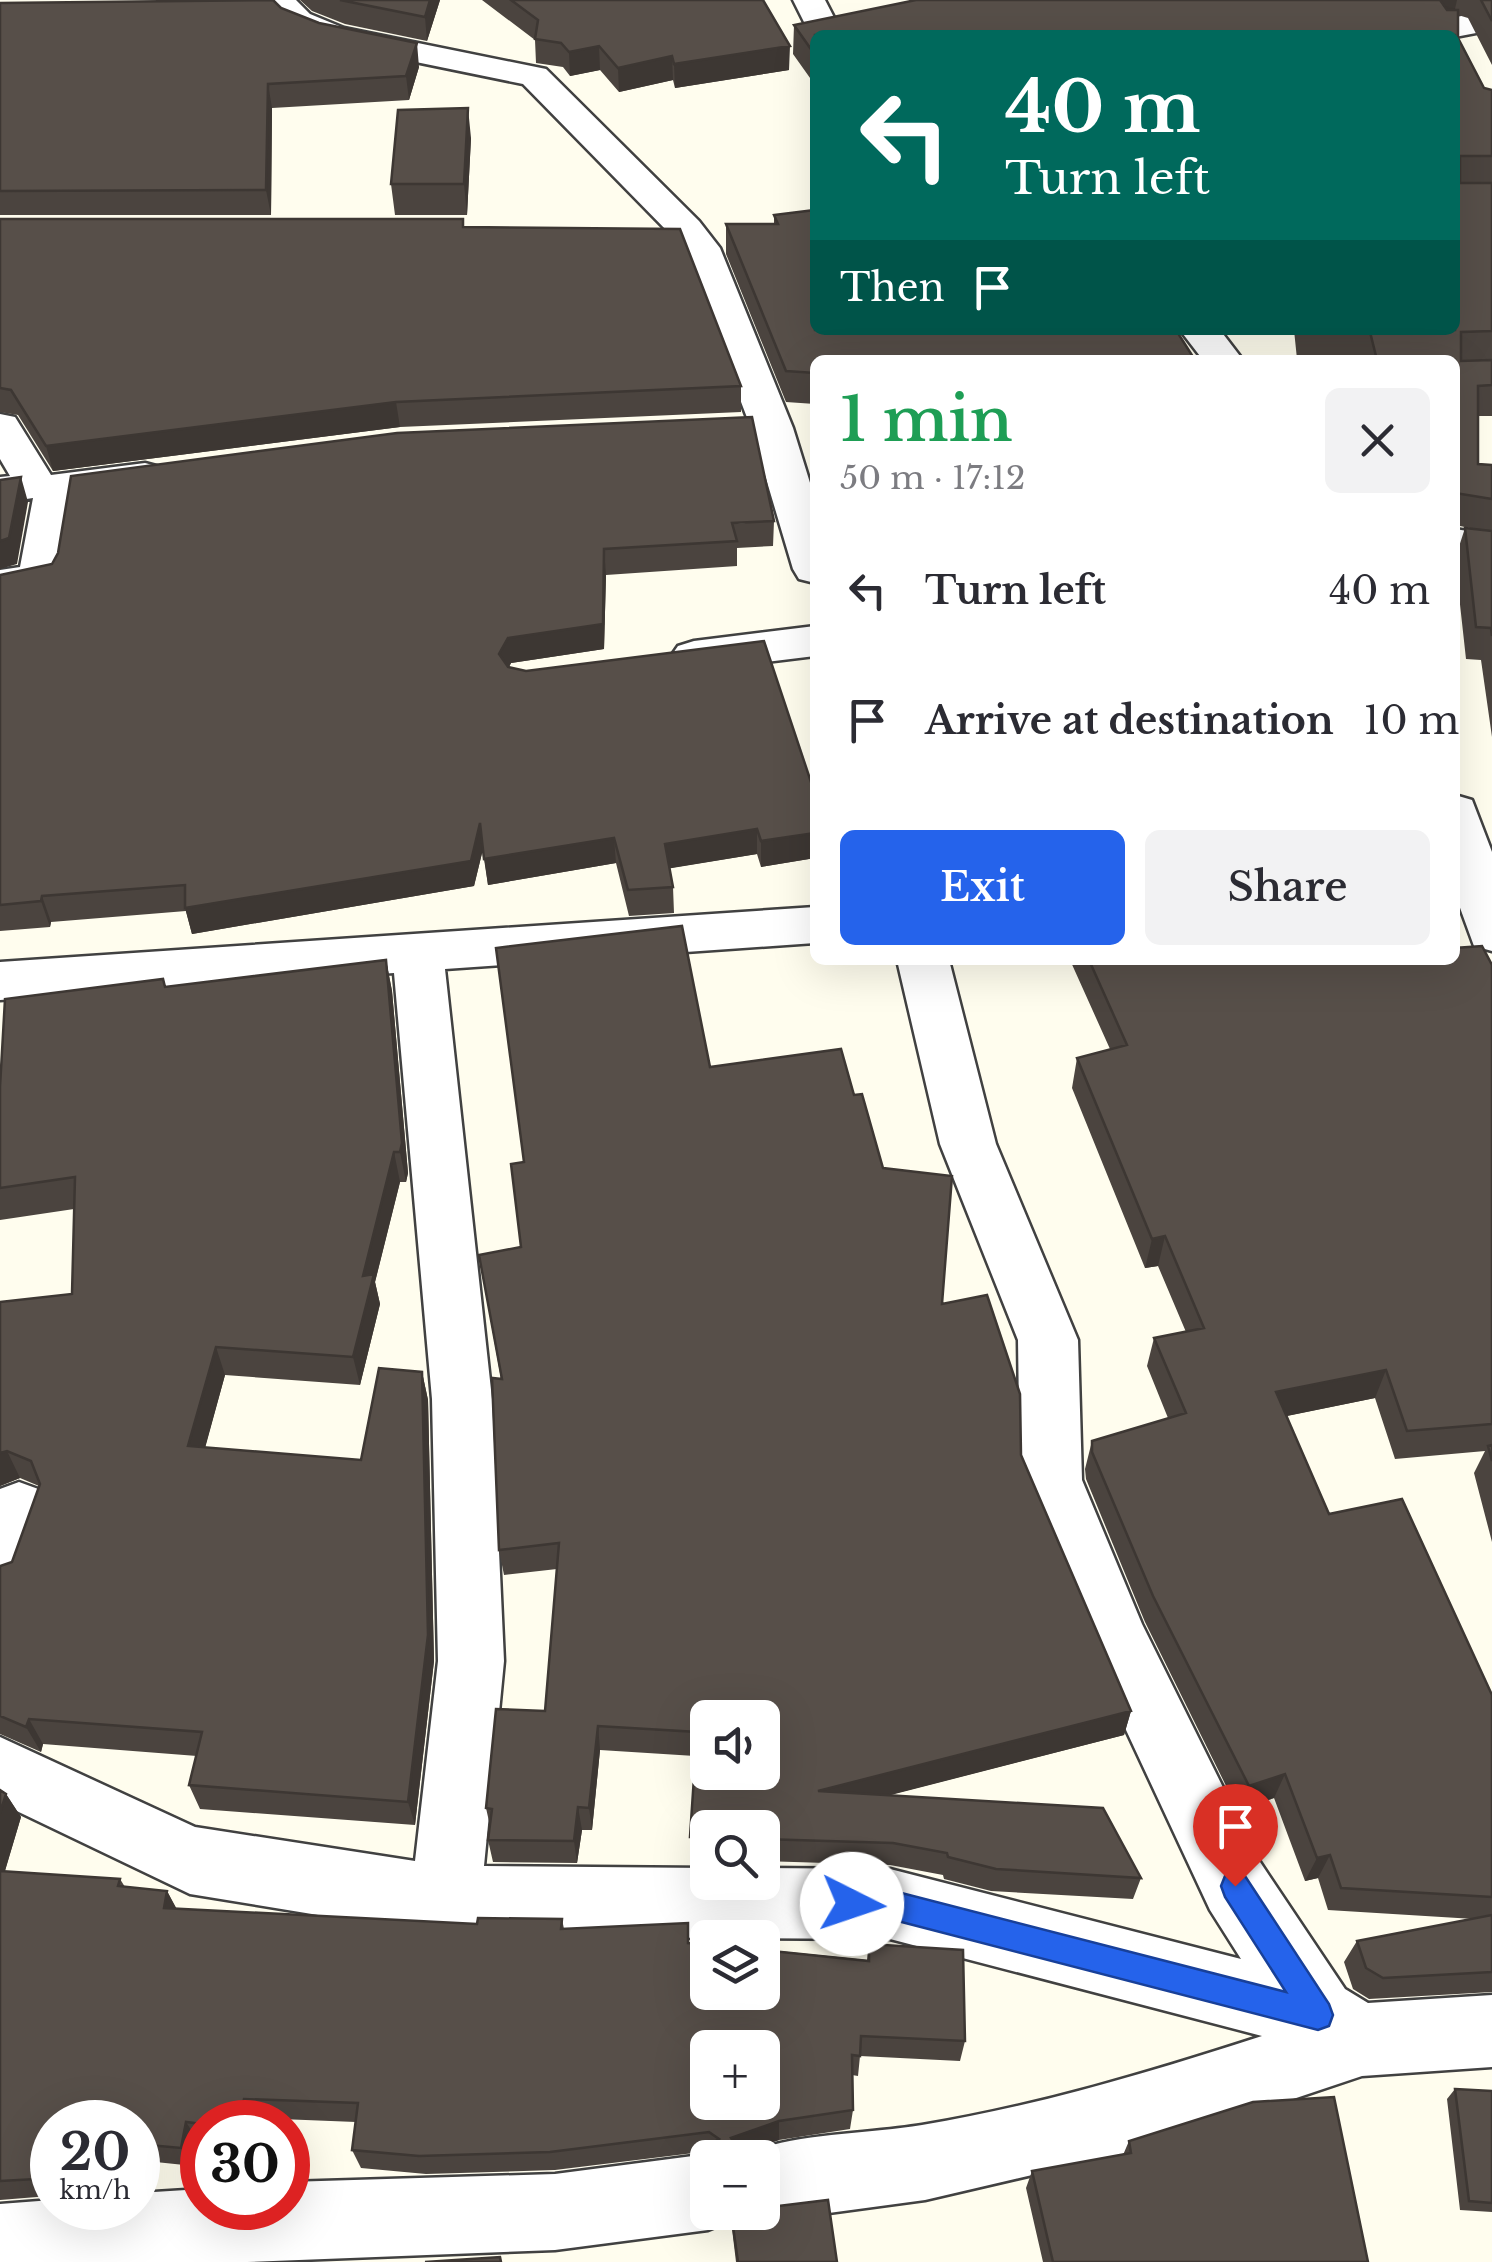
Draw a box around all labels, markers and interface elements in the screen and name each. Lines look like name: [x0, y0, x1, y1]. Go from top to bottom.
text: 40 m: [1005, 64, 1200, 151]
icon: left: [840, 70, 970, 200]
text: Turn left: [1005, 150, 1210, 206]
icon: arrive: [965, 260, 1020, 315]
text: Then: [840, 264, 945, 311]
text: 1 min: [840, 383, 1013, 457]
button: close: [1325, 388, 1430, 493]
text: 50 m · 17:12: [840, 458, 1025, 498]
icon: left: [840, 563, 895, 618]
text: Turn left: [925, 567, 1106, 614]
text: 40 m: [1329, 567, 1430, 614]
icon: arrive: [840, 693, 895, 748]
text: Arrive at destination: [925, 697, 1334, 744]
text: 10 m: [1364, 697, 1459, 744]
button: Exit: [840, 830, 1125, 945]
button: Share: [1145, 830, 1430, 945]
map controls: [690, 1700, 780, 2230]
button: sound: [690, 1700, 780, 1790]
pin: [1193, 1784, 1278, 1887]
icon: arrive: [1208, 1799, 1263, 1854]
button: search: [690, 1810, 780, 1900]
position arrow: [800, 1852, 904, 1956]
button: layers: [690, 1920, 780, 2010]
button: +: [690, 2030, 780, 2120]
speed limit sign: 30: [180, 2100, 310, 2230]
text: 20: [60, 2121, 130, 2184]
button: −: [690, 2140, 780, 2230]
text: km/h: [60, 2175, 130, 2206]

